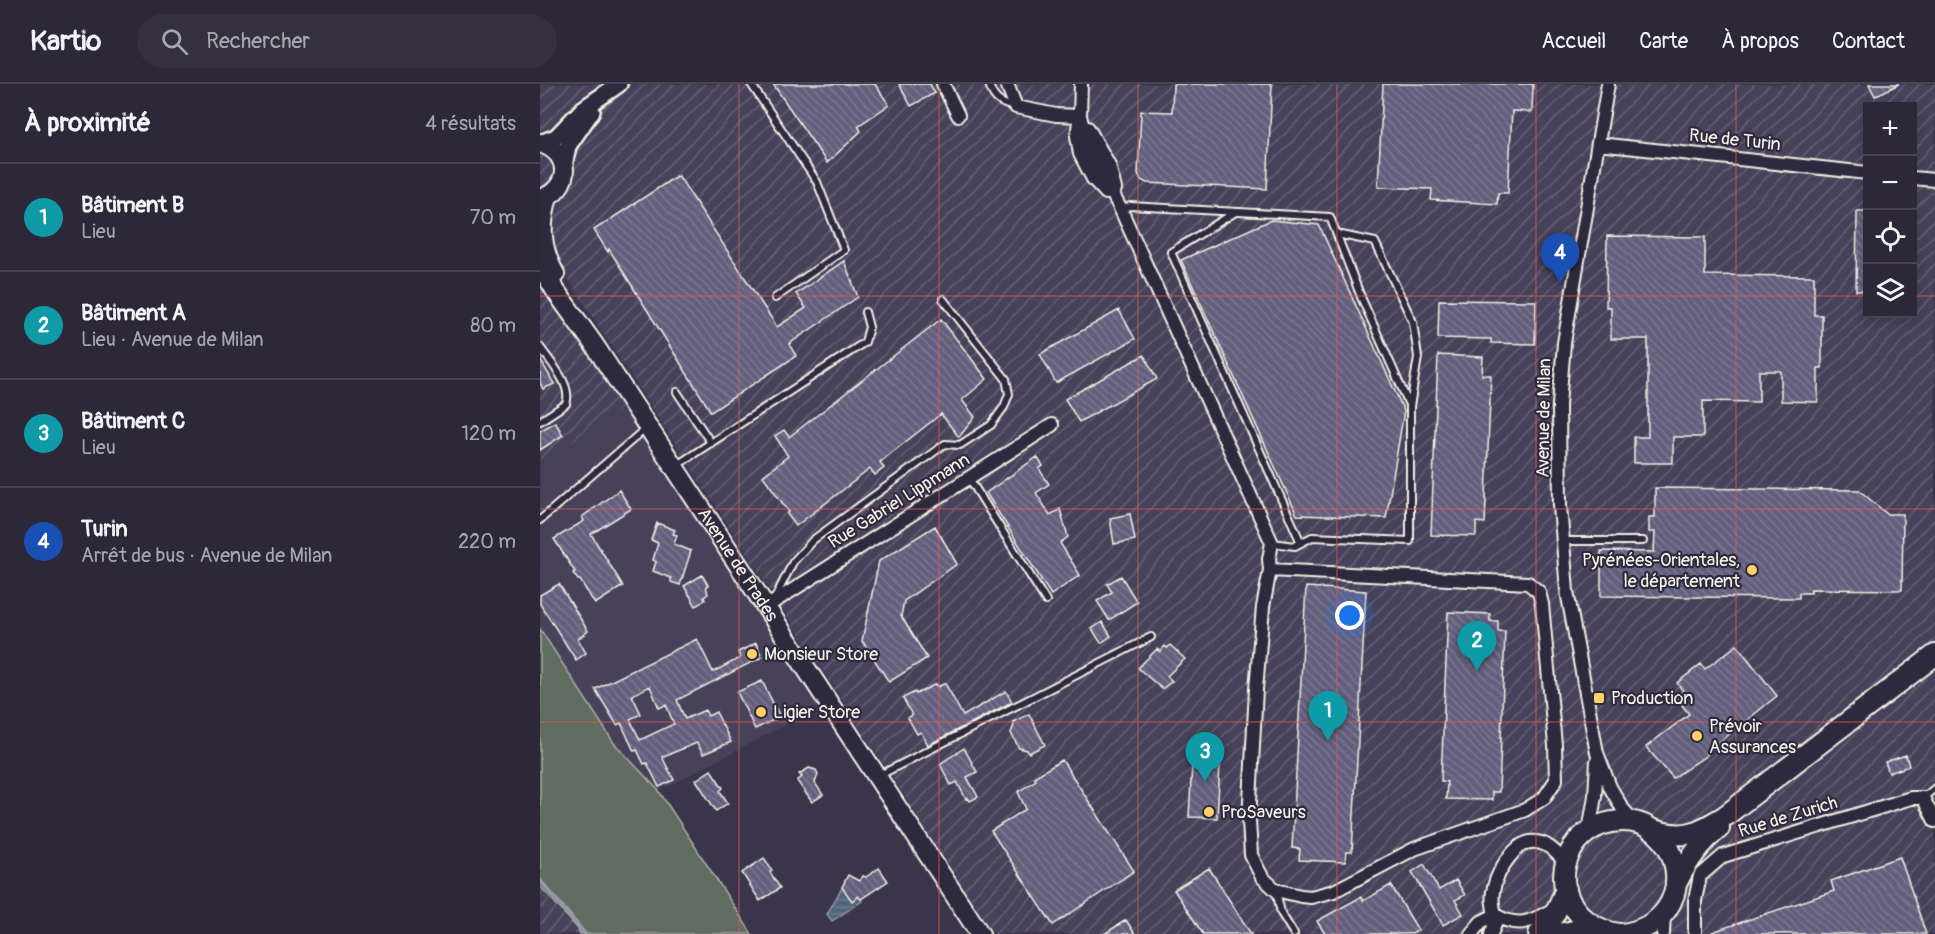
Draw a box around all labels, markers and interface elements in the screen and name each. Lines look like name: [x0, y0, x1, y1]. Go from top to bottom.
search box: [137, 14, 557, 68]
text: Kartio: [30, 24, 101, 59]
icon: search: [158, 25, 191, 58]
text: Rechercher: [206, 27, 310, 55]
text: Accueil: [1542, 28, 1606, 55]
text: Carte: [1639, 28, 1688, 55]
text: À propos: [1721, 28, 1799, 55]
text: Contact: [1832, 28, 1905, 55]
map controls: [1863, 102, 1917, 318]
button: +: [1863, 102, 1917, 156]
text: À proximité: [24, 107, 151, 139]
text: 4 résultats: [425, 111, 516, 136]
street label: Rue de Turin: [1688, 124, 1782, 156]
button: −: [1863, 156, 1917, 210]
text: Bâtiment B: [81, 191, 184, 219]
text: 1: [40, 205, 47, 230]
text: 70 m: [470, 205, 516, 230]
button: locate: [1863, 210, 1917, 264]
text: Lieu: [81, 219, 116, 244]
pin: 4: [1540, 234, 1580, 283]
button: layers: [1863, 264, 1917, 318]
text: Bâtiment A: [81, 299, 186, 327]
text: 2: [38, 313, 49, 338]
text: 80 m: [470, 313, 516, 338]
text: Lieu · Avenue de Milan: [81, 327, 264, 352]
street label: Avenue de Milan: [1531, 358, 1557, 478]
text: Bâtiment C: [81, 407, 185, 435]
text: 3: [38, 421, 49, 446]
text: 120 m: [461, 421, 516, 446]
text: Lieu: [81, 435, 116, 460]
street label: Rue Gabriel Lippmann: [824, 448, 974, 554]
street label: Avenue de Prades: [692, 503, 784, 626]
text: Turin: [81, 515, 128, 543]
text: 4: [38, 529, 49, 554]
text: 220 m: [458, 529, 516, 554]
text: Arrêt de bus · Avenue de Milan: [81, 543, 332, 568]
place label: Pyrénées-Orientales, le département: [1582, 549, 1741, 593]
marker: Pyrénées-Orientales, le département: [1745, 563, 1759, 577]
your location: [1335, 601, 1364, 630]
pin: 2: [1458, 622, 1496, 671]
place label: Monsieur Store: [764, 643, 878, 666]
marker: Monsieur Store: [745, 647, 759, 661]
place label: Production: [1611, 687, 1693, 710]
marker: Production: [1592, 691, 1606, 705]
pin: 1: [1308, 692, 1348, 741]
place label: Ligier Store: [773, 701, 860, 724]
marker: Ligier Store: [754, 705, 768, 719]
place label: Prévoir Assurances: [1709, 715, 1796, 759]
marker: Prévoir Assurances: [1690, 729, 1704, 743]
pin: 3: [1186, 732, 1224, 782]
street label: Rue de Zurich: [1736, 791, 1840, 843]
place label: ProSaveurs: [1221, 801, 1306, 824]
marker: ProSaveurs: [1202, 805, 1216, 819]

